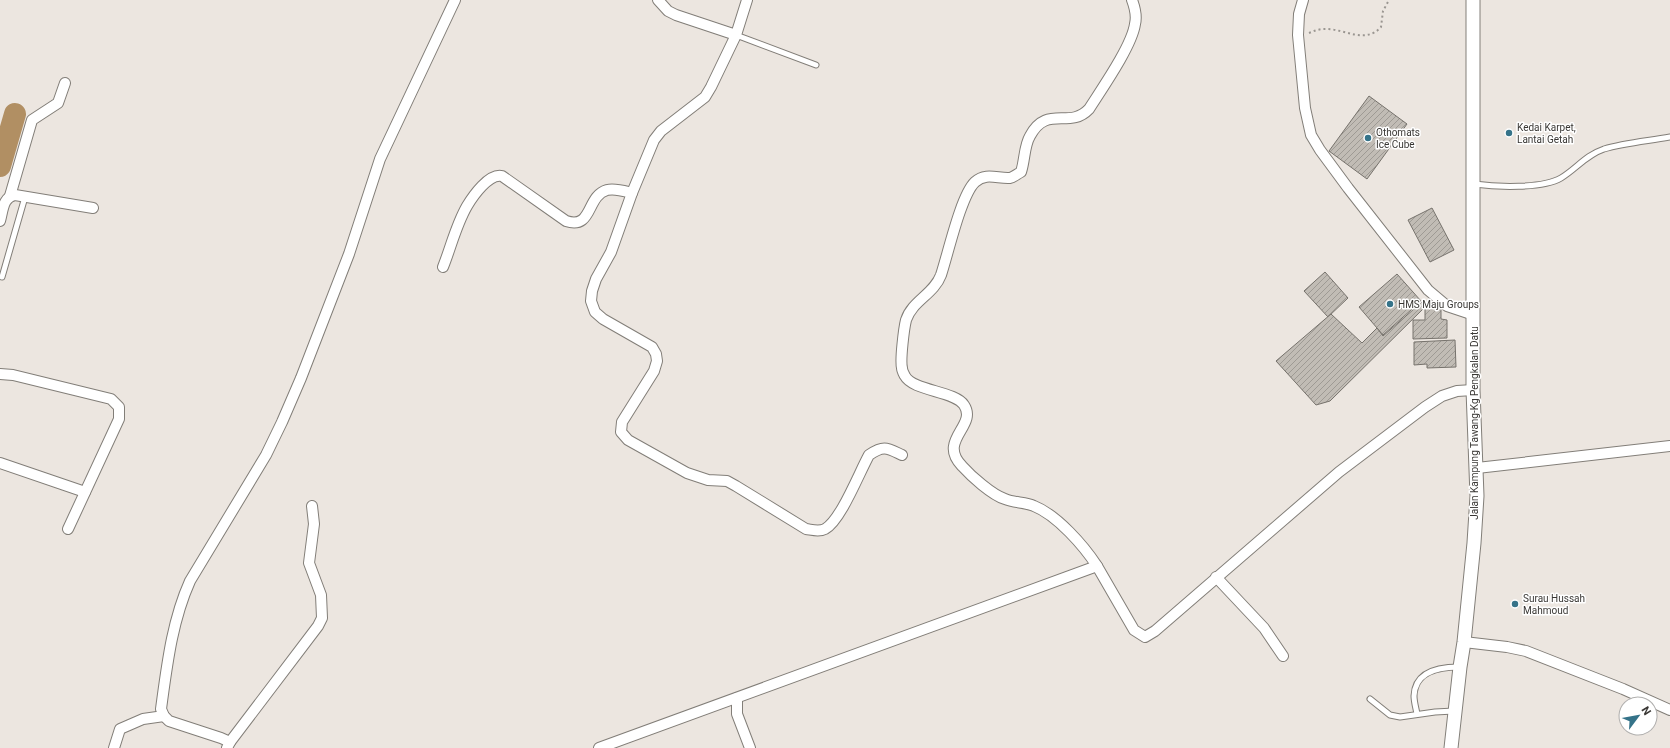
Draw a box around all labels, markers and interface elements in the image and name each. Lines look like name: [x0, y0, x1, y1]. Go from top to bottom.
place label: Kedai Karpet, Lantai Getah: [1517, 122, 1576, 145]
place label: Othomats Ice Cube: [1376, 127, 1420, 150]
marker: Kedai Karpet, Lantai Getah: [1504, 128, 1514, 138]
marker: Othomats Ice Cube: [1363, 133, 1373, 143]
marker: HMS Maju Groups: [1385, 299, 1395, 309]
place label: HMS Maju Groups: [1398, 299, 1479, 310]
street label: Jalan Kampung Tawang-Kg Pengkalan Datu: [1469, 326, 1480, 520]
place label: Surau Hussah Mahmoud: [1523, 593, 1585, 616]
marker: Surau Hussah Mahmoud: [1510, 599, 1520, 609]
north arrow: [1618, 696, 1658, 736]
text: N: [1638, 704, 1654, 718]

